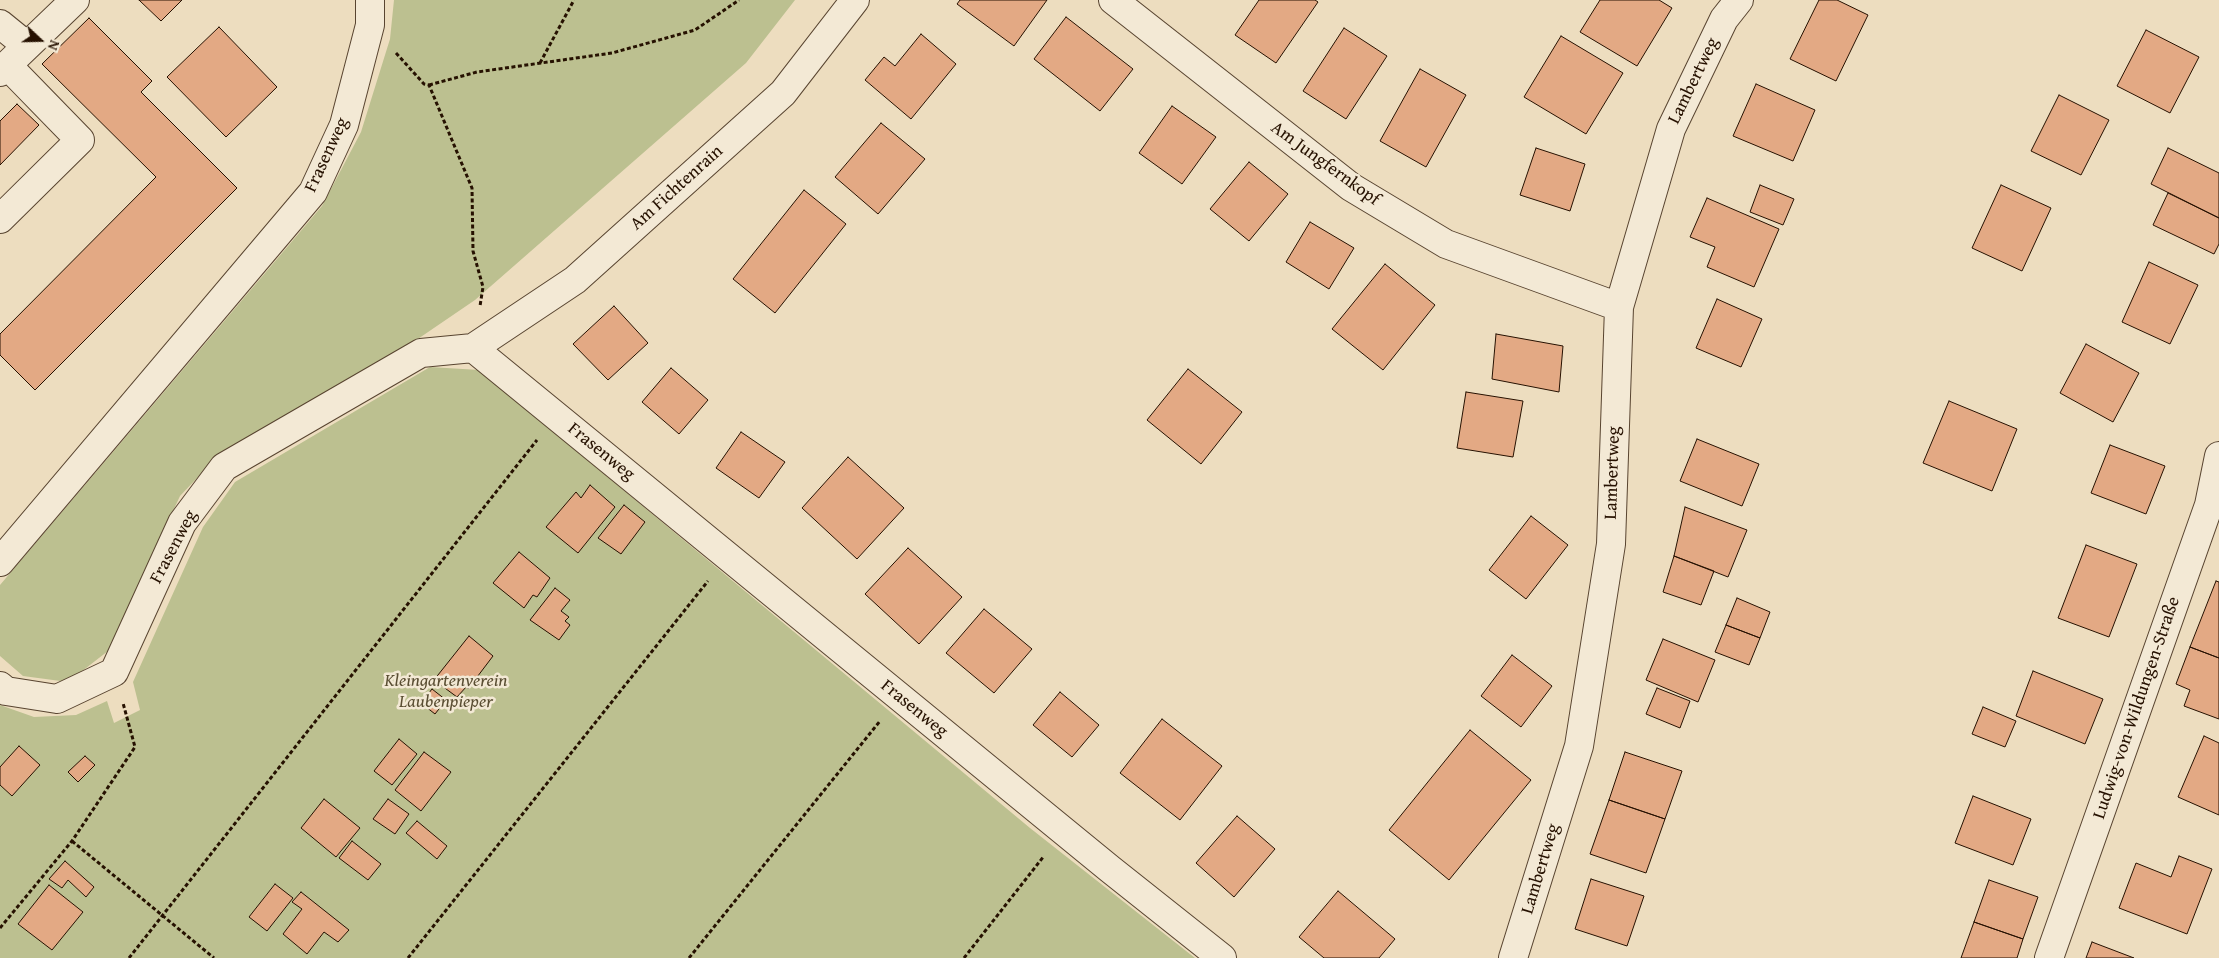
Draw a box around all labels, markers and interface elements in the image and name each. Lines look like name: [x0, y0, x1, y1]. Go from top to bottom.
north arrow: [15, 15, 65, 65]
street label: Lambertweg: [1664, 34, 1724, 128]
text: N: [43, 37, 65, 53]
street label: Frasenweg: [300, 114, 354, 196]
street label: Am Jungfernkopf: [1266, 117, 1384, 211]
street label: Am Fichtenrain: [626, 141, 728, 235]
street label: Frasenweg: [563, 418, 639, 486]
street label: Lambertweg: [1601, 426, 1625, 520]
street label: Frasenweg: [146, 507, 202, 587]
street label: Ludwig-von-Wildungen-Straße: [2089, 594, 2185, 822]
park label: Kleingartenverein Laubenpieper: [385, 670, 507, 712]
street label: Frasenweg: [876, 675, 952, 743]
street label: Lambertweg: [1517, 821, 1565, 917]

